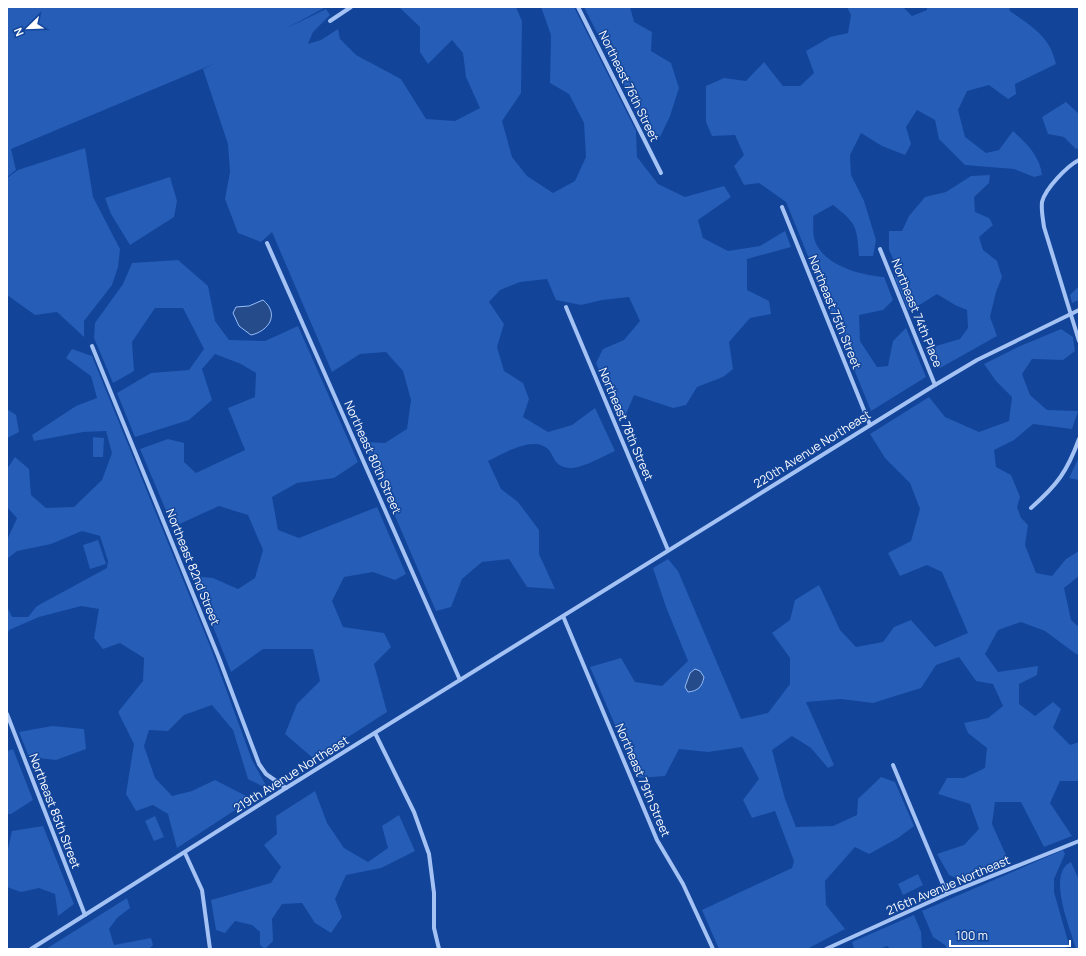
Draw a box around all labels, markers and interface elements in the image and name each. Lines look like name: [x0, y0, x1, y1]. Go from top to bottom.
north arrow: [8, 8, 48, 48]
text: N: [10, 25, 27, 39]
street label: Northeast 76th Street: [595, 28, 663, 145]
street label: Northeast 75th Street: [804, 253, 866, 372]
street label: Northeast 74th Place: [887, 256, 947, 370]
street label: Northeast 78th Street: [594, 365, 658, 483]
street label: Northeast 80th Street: [340, 398, 406, 517]
street label: 220th Avenue Northeast: [750, 406, 874, 492]
street label: Northeast 82nd Street: [162, 506, 224, 628]
street label: Northeast 79th Street: [611, 721, 675, 840]
street label: 219th Avenue Northeast: [230, 731, 352, 816]
street label: Northeast 85th Street: [25, 751, 85, 871]
street label: 216th Avenue Northeast: [883, 851, 1013, 919]
scale bar: [950, 922, 1070, 948]
text: 100 m: [956, 927, 988, 944]

